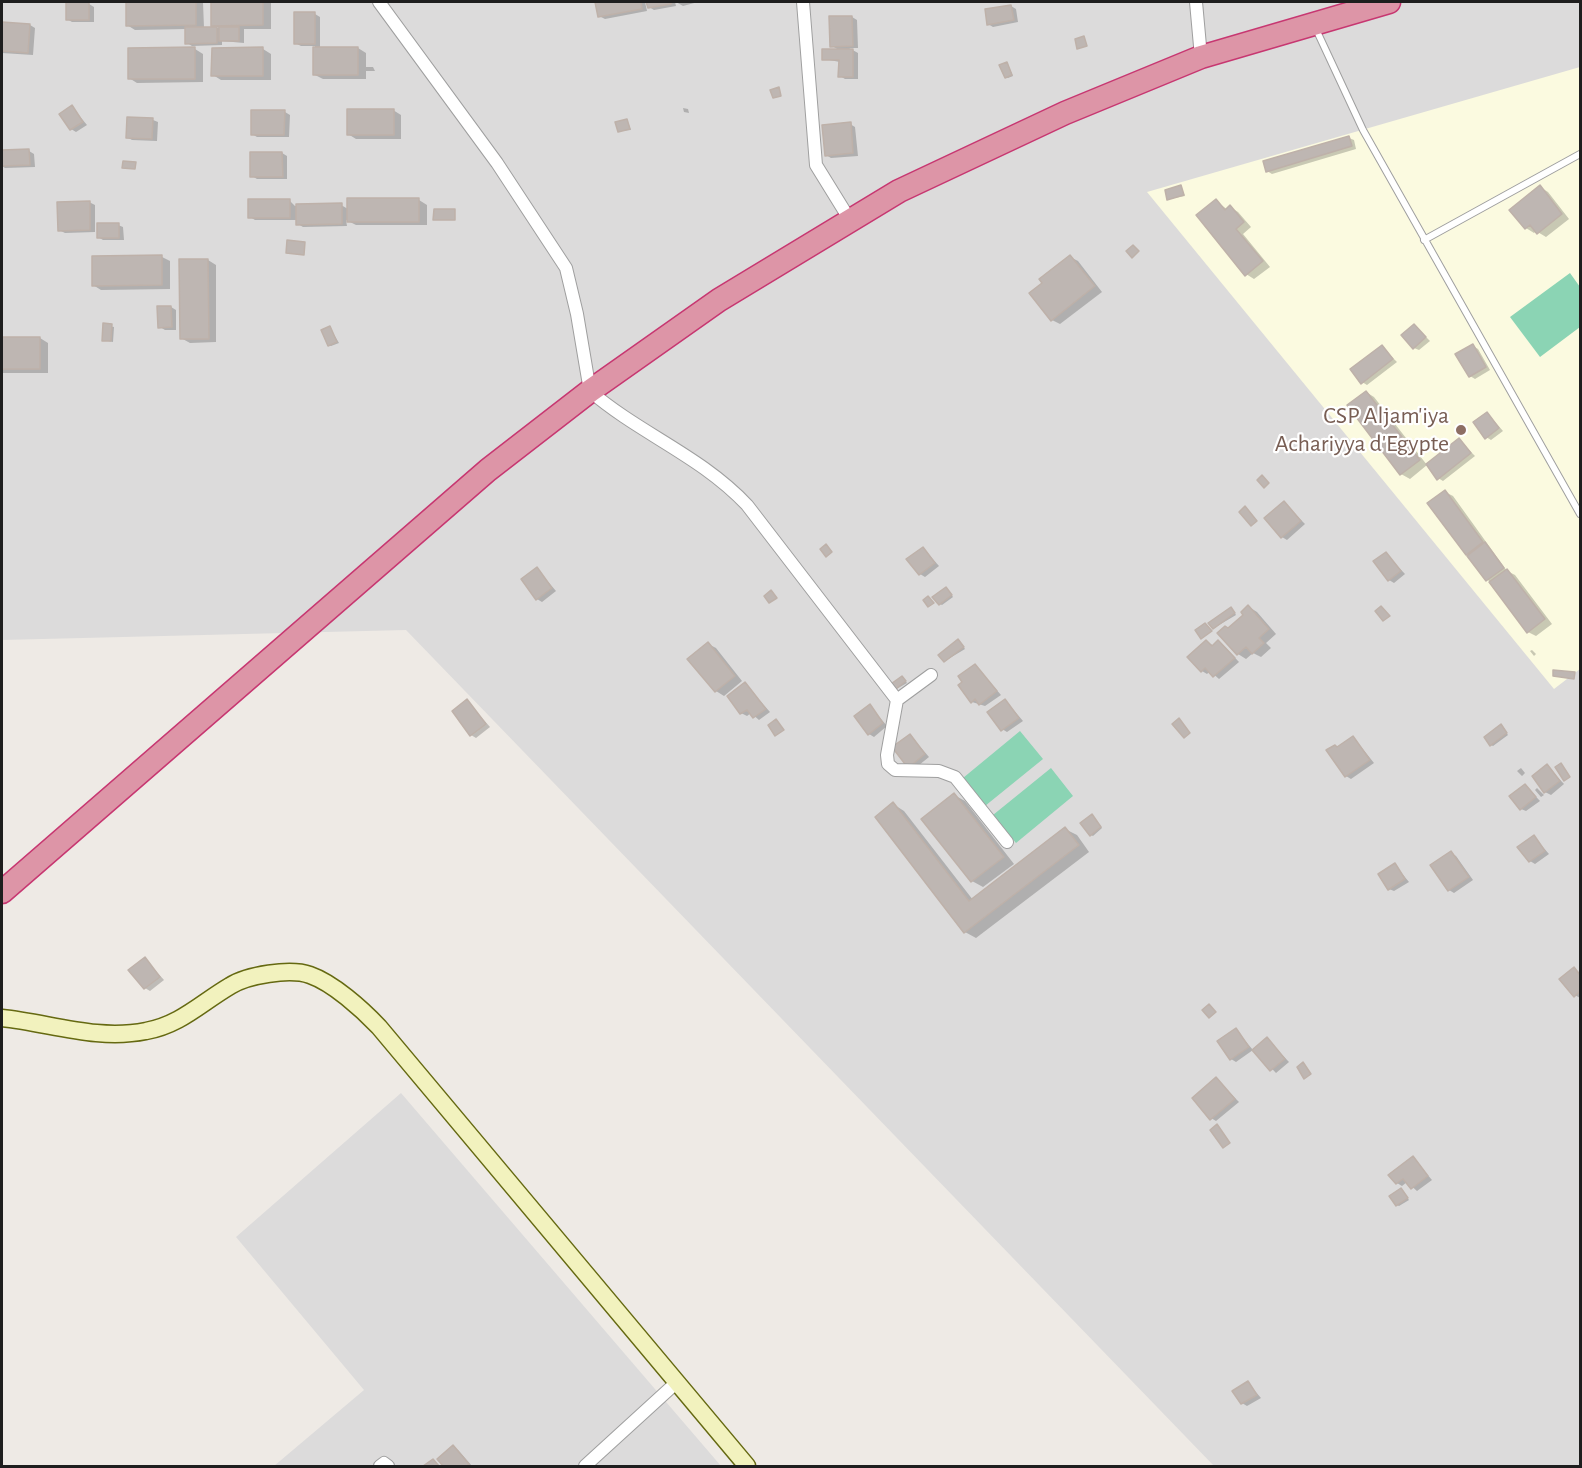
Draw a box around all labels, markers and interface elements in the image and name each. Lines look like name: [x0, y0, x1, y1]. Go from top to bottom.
place label: CSP Aljam'iya Achariyya d'Egypte: [1275, 402, 1449, 458]
marker: CSP Aljam'iya Achariyya d'Egypte: [1454, 423, 1468, 437]

